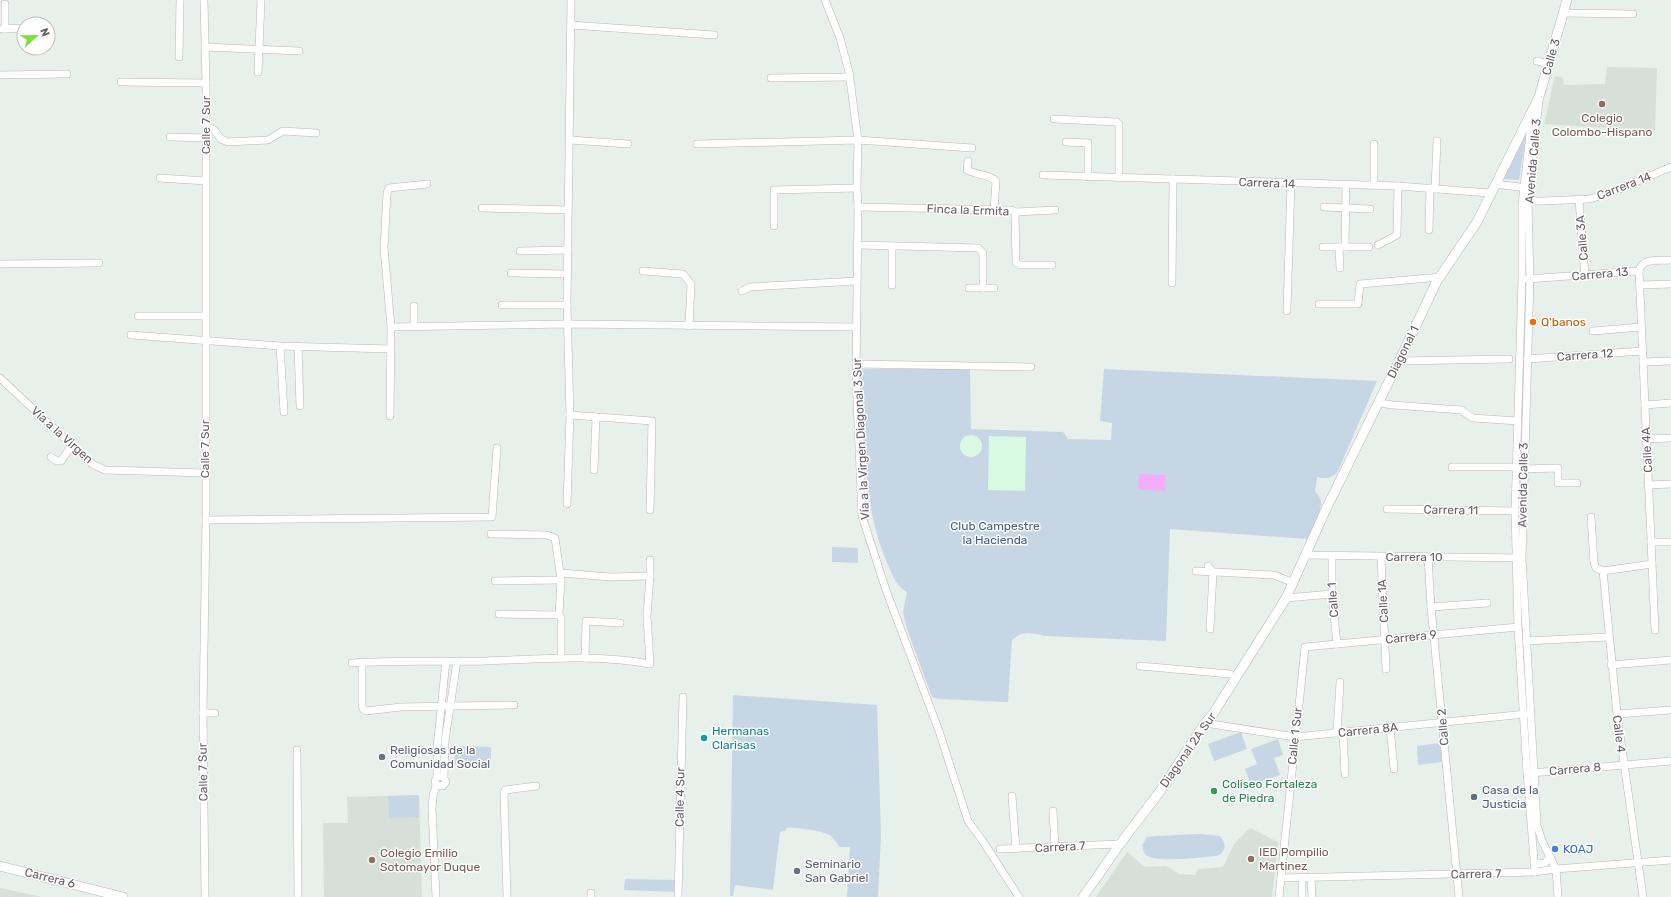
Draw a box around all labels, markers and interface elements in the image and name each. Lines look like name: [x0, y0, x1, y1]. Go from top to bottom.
north arrow: [16, 16, 56, 56]
text: N: [37, 26, 52, 39]
street label: Calle 3: [1539, 37, 1563, 77]
street label: Calle 7 Sur: [199, 95, 213, 154]
marker: Colegio Colombo-Hispano: [1597, 99, 1607, 109]
place label: Colegio Colombo-Hispano: [1552, 111, 1652, 139]
street label: Avenida Calle 3: [1522, 118, 1544, 204]
street label: Carrera 14: [1595, 169, 1654, 203]
street label: Carrera 14: [1238, 175, 1296, 191]
street label: Finca la Ermita: [926, 202, 1010, 218]
street label: Calle 3A: [1573, 215, 1591, 261]
street label: Carrera 13: [1571, 265, 1629, 283]
place label: Q'banos: [1541, 315, 1586, 329]
marker: Q'banos: [1528, 317, 1538, 327]
street label: Diagonal 1: [1384, 323, 1422, 381]
street label: Carrera 12: [1556, 346, 1614, 364]
street label: Vía a la Virgen Diagonal 3 Sur: [850, 357, 872, 520]
street label: Vía a la Virgen: [28, 404, 96, 466]
street label: Calle 7 Sur: [198, 419, 212, 478]
street label: Calle 4A: [1639, 427, 1655, 473]
street label: Avenida Calle 3: [1515, 442, 1531, 528]
street label: Carrera 11: [1424, 503, 1478, 517]
park label: Club Campestre la Hacienda: [950, 519, 1040, 547]
street label: Carrera 10: [1385, 550, 1443, 564]
street label: Calle 1A: [1375, 579, 1391, 623]
street label: Calle 1: [1325, 582, 1341, 618]
street label: Carrera 9: [1385, 627, 1437, 647]
street label: Calle 1 Sur: [1285, 706, 1305, 765]
street label: Calle 2: [1434, 708, 1452, 746]
street label: Diagonal 2A Sur: [1157, 709, 1219, 790]
street label: Calle 4: [1610, 715, 1628, 754]
street label: Carrera 8A: [1337, 720, 1399, 740]
place label: Hermanas Clarisas: [712, 724, 769, 752]
marker: Hermanas Clarisas: [699, 733, 709, 743]
street label: Calle 7 Sur: [195, 742, 211, 801]
place label: Religiosas de la Comunidad Social: [390, 743, 490, 771]
marker: Religiosas de la Comunidad Social: [377, 752, 387, 762]
street label: Carrera 8: [1548, 760, 1602, 778]
street label: Calle 4 Sur: [672, 767, 688, 827]
place label: Coliseo Fortaleza de Piedra: [1222, 777, 1317, 805]
place label: Casa de la Justicia: [1482, 783, 1539, 811]
marker: Coliseo Fortaleza de Piedra: [1209, 786, 1219, 796]
marker: Casa de la Justicia: [1469, 792, 1479, 802]
street label: Carrera 7: [1034, 839, 1086, 855]
place label: KOAJ: [1563, 842, 1593, 856]
marker: KOAJ: [1550, 844, 1560, 854]
place label: IED Pompilio Martinez: [1259, 845, 1329, 873]
place label: Colegio Emilio Sotomayor Duque: [380, 846, 480, 874]
marker: IED Pompilio Martinez: [1246, 854, 1256, 864]
marker: Colegio Emilio Sotomayor Duque: [367, 855, 377, 865]
place label: Seminario San Gabriel: [805, 857, 868, 885]
street label: Carrera 6: [23, 865, 77, 891]
marker: Seminario San Gabriel: [792, 866, 802, 876]
street label: Carrera 7: [1451, 867, 1501, 881]

